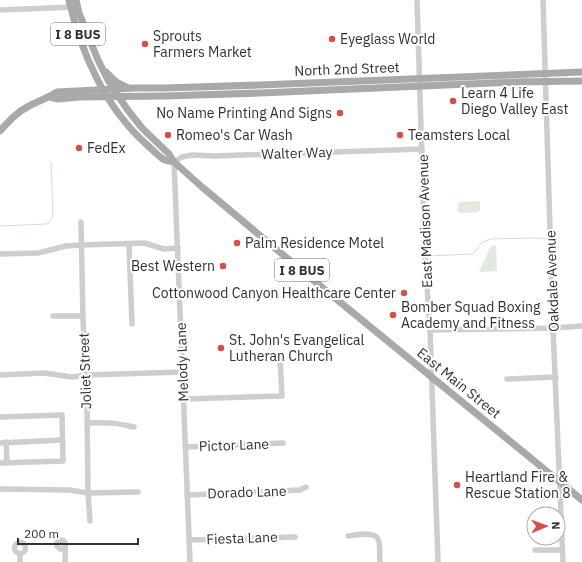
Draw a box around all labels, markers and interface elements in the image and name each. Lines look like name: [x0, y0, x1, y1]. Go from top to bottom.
road number: I 8 BUS: [51, 23, 105, 45]
place label: Sprouts Farmers Market: [153, 27, 252, 61]
place label: Eyeglass World: [340, 30, 435, 48]
marker: Eyeglass World: [327, 34, 337, 44]
marker: Sprouts Farmers Market: [140, 39, 150, 49]
street label: North 2nd Street: [294, 58, 400, 80]
place label: Learn 4 Life Diego Valley East: [461, 84, 568, 118]
marker: Learn 4 Life Diego Valley East: [448, 96, 458, 106]
place label: No Name Printing And Signs: [156, 104, 332, 122]
marker: No Name Printing And Signs: [335, 108, 345, 118]
place label: Romeo's Car Wash: [176, 126, 293, 144]
place label: Teamsters Local: [408, 126, 510, 144]
marker: Romeo's Car Wash: [163, 130, 173, 140]
marker: Teamsters Local: [395, 130, 405, 140]
place label: FedEx: [87, 139, 126, 157]
marker: FedEx: [74, 143, 84, 153]
street label: Walter Way: [261, 143, 333, 163]
street label: East Madison Avenue: [414, 154, 436, 288]
street label: Oakdale Avenue: [541, 230, 563, 332]
place label: Palm Residence Motel: [245, 234, 384, 252]
marker: Palm Residence Motel: [232, 238, 242, 248]
place label: Best Western: [131, 257, 215, 275]
road number: I 8 BUS: [275, 259, 329, 281]
marker: Best Western: [218, 261, 228, 271]
place label: Cottonwood Canyon Healthcare Center: [152, 284, 396, 302]
marker: Cottonwood Canyon Healthcare Center: [399, 288, 409, 298]
place label: Bomber Squad Boxing Academy and Fitness: [401, 298, 541, 332]
marker: Bomber Squad Boxing Academy and Fitness: [388, 310, 398, 320]
street label: Melody Lane: [172, 322, 192, 402]
place label: St. John's Evangelical Lutheran Church: [229, 331, 365, 365]
street label: Joliet Street: [75, 332, 95, 410]
marker: St. John's Evangelical Lutheran Church: [216, 343, 226, 353]
street label: East Main Street: [413, 344, 505, 422]
street label: Pictor Lane: [199, 435, 270, 455]
place label: Heartland Fire & Rescue Station 8: [465, 468, 571, 502]
marker: Heartland Fire & Rescue Station 8: [452, 480, 462, 490]
street label: Dorado Lane: [207, 482, 287, 502]
north arrow: [526, 506, 566, 546]
scale bar: [18, 520, 138, 546]
text: N: [549, 521, 563, 530]
text: 200 m: [24, 526, 59, 541]
street label: Fiesta Lane: [206, 528, 278, 548]

